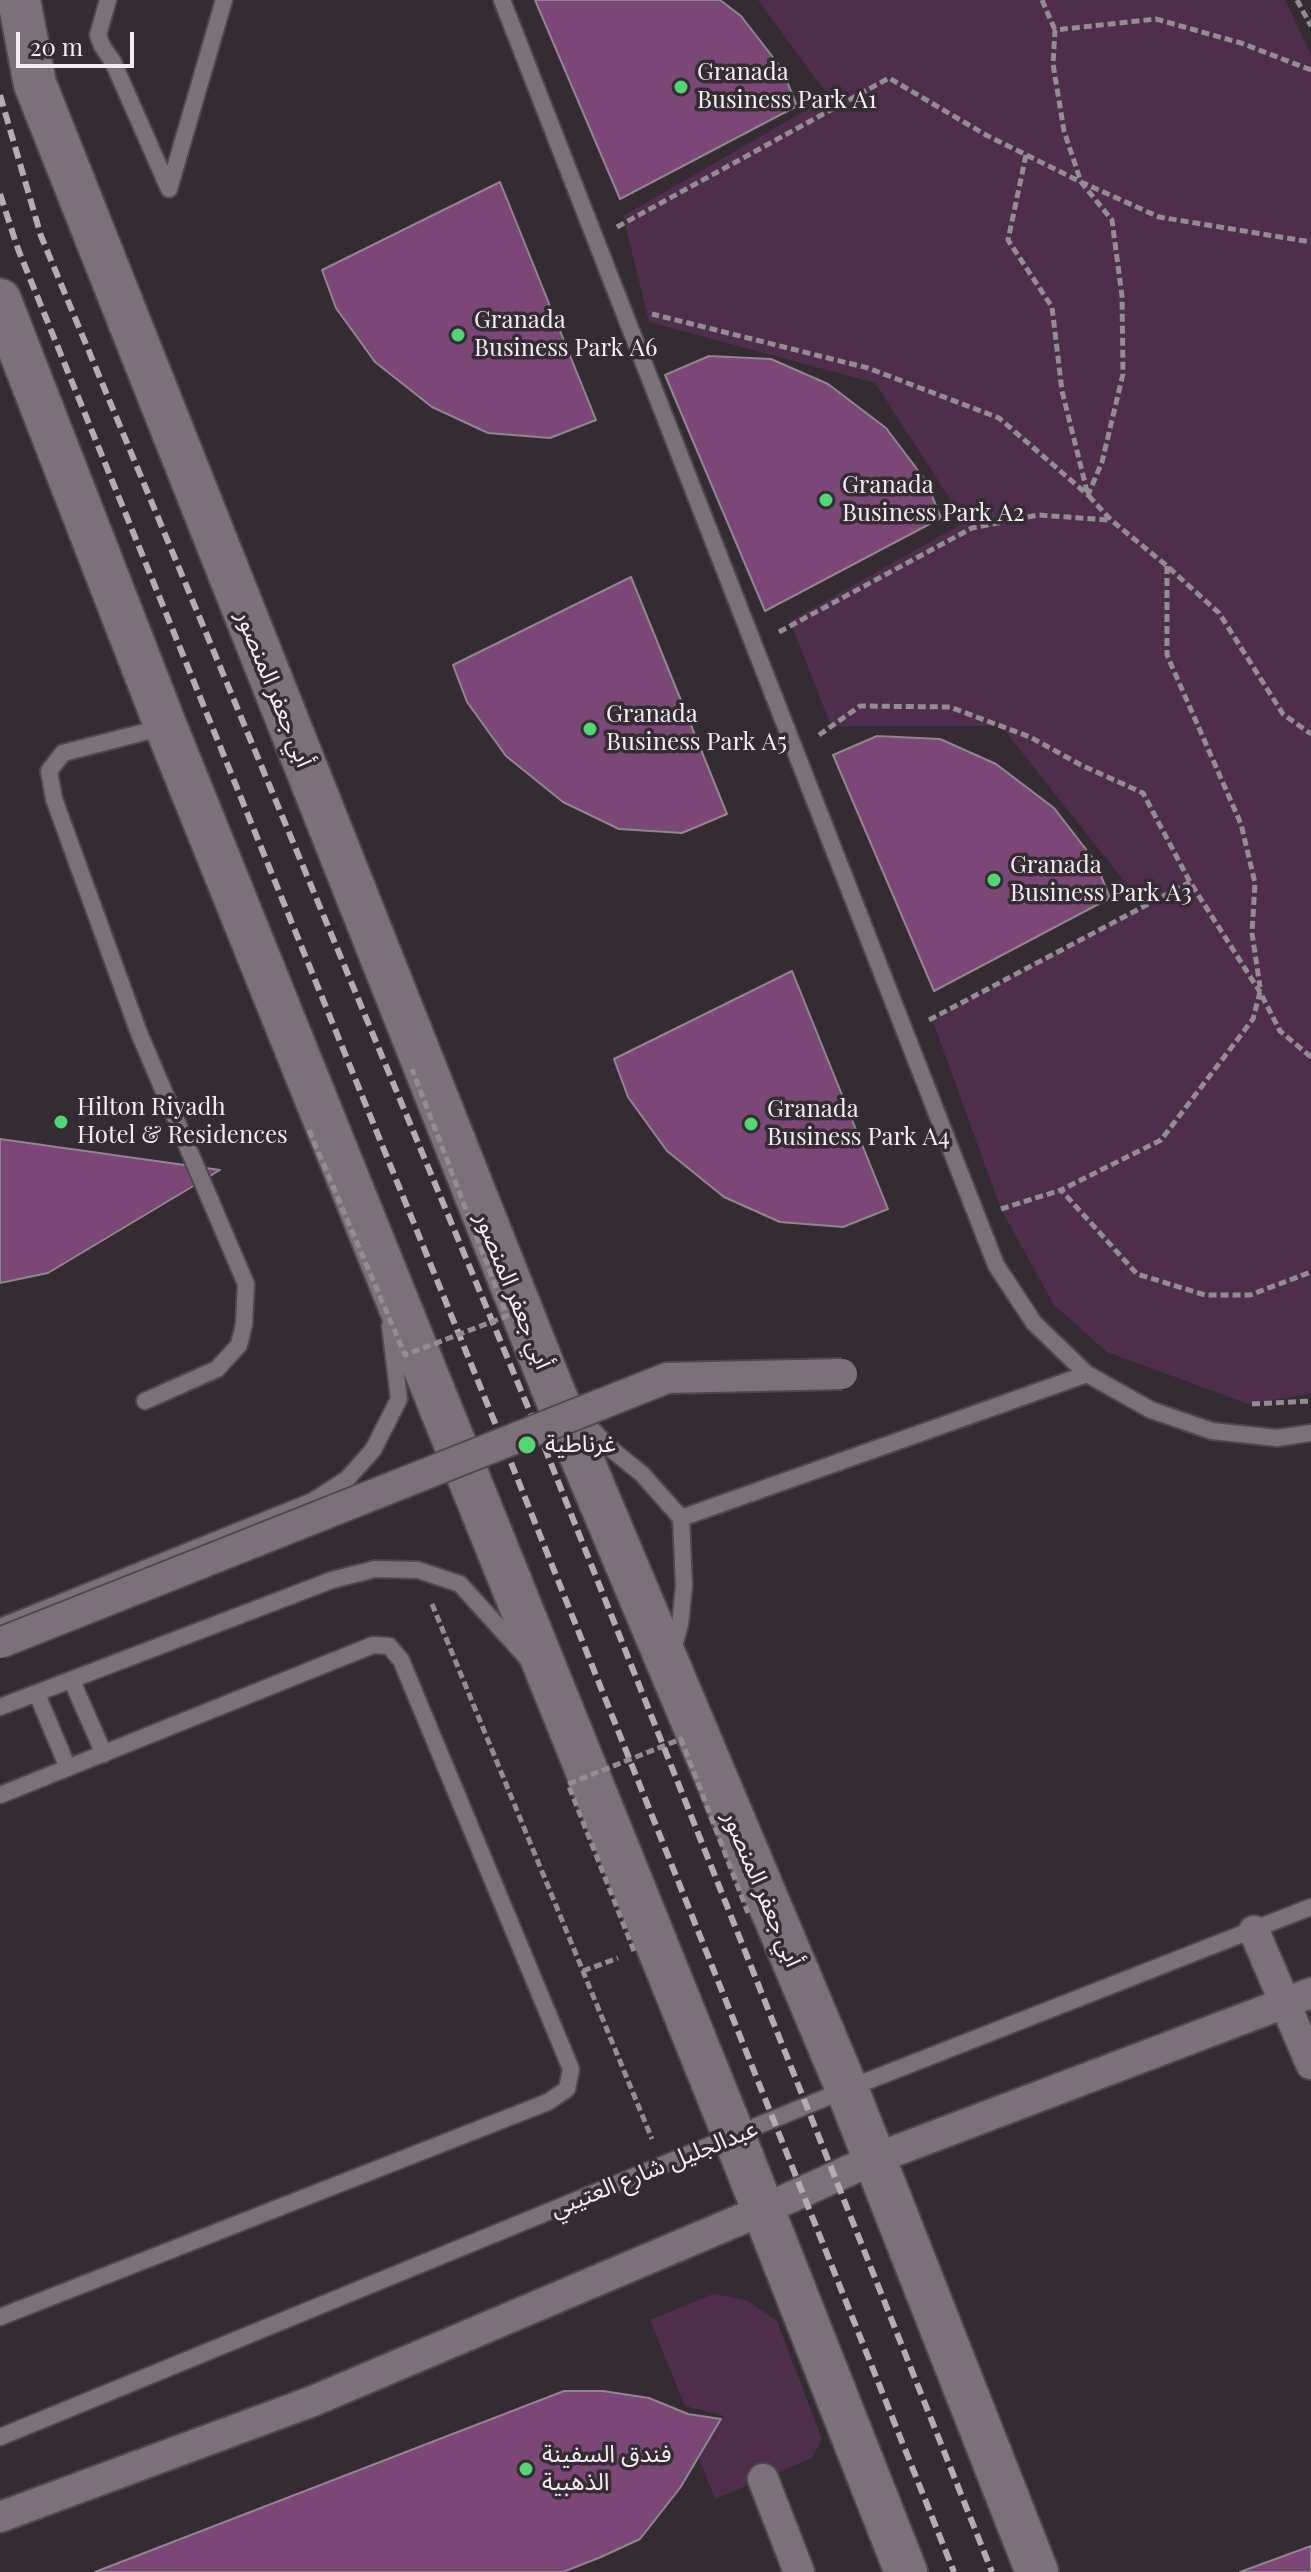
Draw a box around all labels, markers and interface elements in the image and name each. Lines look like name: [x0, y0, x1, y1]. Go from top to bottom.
scale bar: [20, 16, 138, 66]
text: 20 m: [30, 30, 83, 62]
place label: Granada Business Park A1: [697, 59, 877, 115]
marker: Granada Business Park A1: [672, 78, 690, 96]
place label: Granada Business Park A6: [474, 307, 657, 363]
marker: Granada Business Park A6: [449, 326, 467, 344]
place label: Granada Business Park A2: [842, 472, 1024, 528]
marker: Granada Business Park A2: [817, 491, 835, 509]
street label: أبي جعفر المنصور: [229, 606, 319, 772]
place label: Granada Business Park A5: [606, 701, 787, 757]
marker: Granada Business Park A5: [581, 720, 599, 738]
place label: Granada Business Park A3: [1010, 852, 1192, 908]
marker: Granada Business Park A3: [985, 871, 1003, 889]
place label: Hilton Riyadh Hotel & Residences: [77, 1094, 288, 1150]
place label: Granada Business Park A4: [767, 1096, 950, 1152]
marker: Hilton Riyadh Hotel & Residences: [52, 1113, 70, 1131]
marker: Granada Business Park A4: [742, 1115, 760, 1133]
street label: أبي جعفر المنصور: [468, 1208, 558, 1374]
place label: غرناطية: [545, 1431, 616, 1459]
marker: غرناطية: [516, 1434, 538, 1456]
street label: أبي جعفر المنصور: [716, 1807, 808, 1971]
street label: عبدالجليل شارع العتيبي: [546, 2114, 762, 2224]
place label: فندق السفينة الذهبية: [542, 2441, 671, 2497]
marker: فندق السفينة الذهبية: [517, 2460, 535, 2478]

